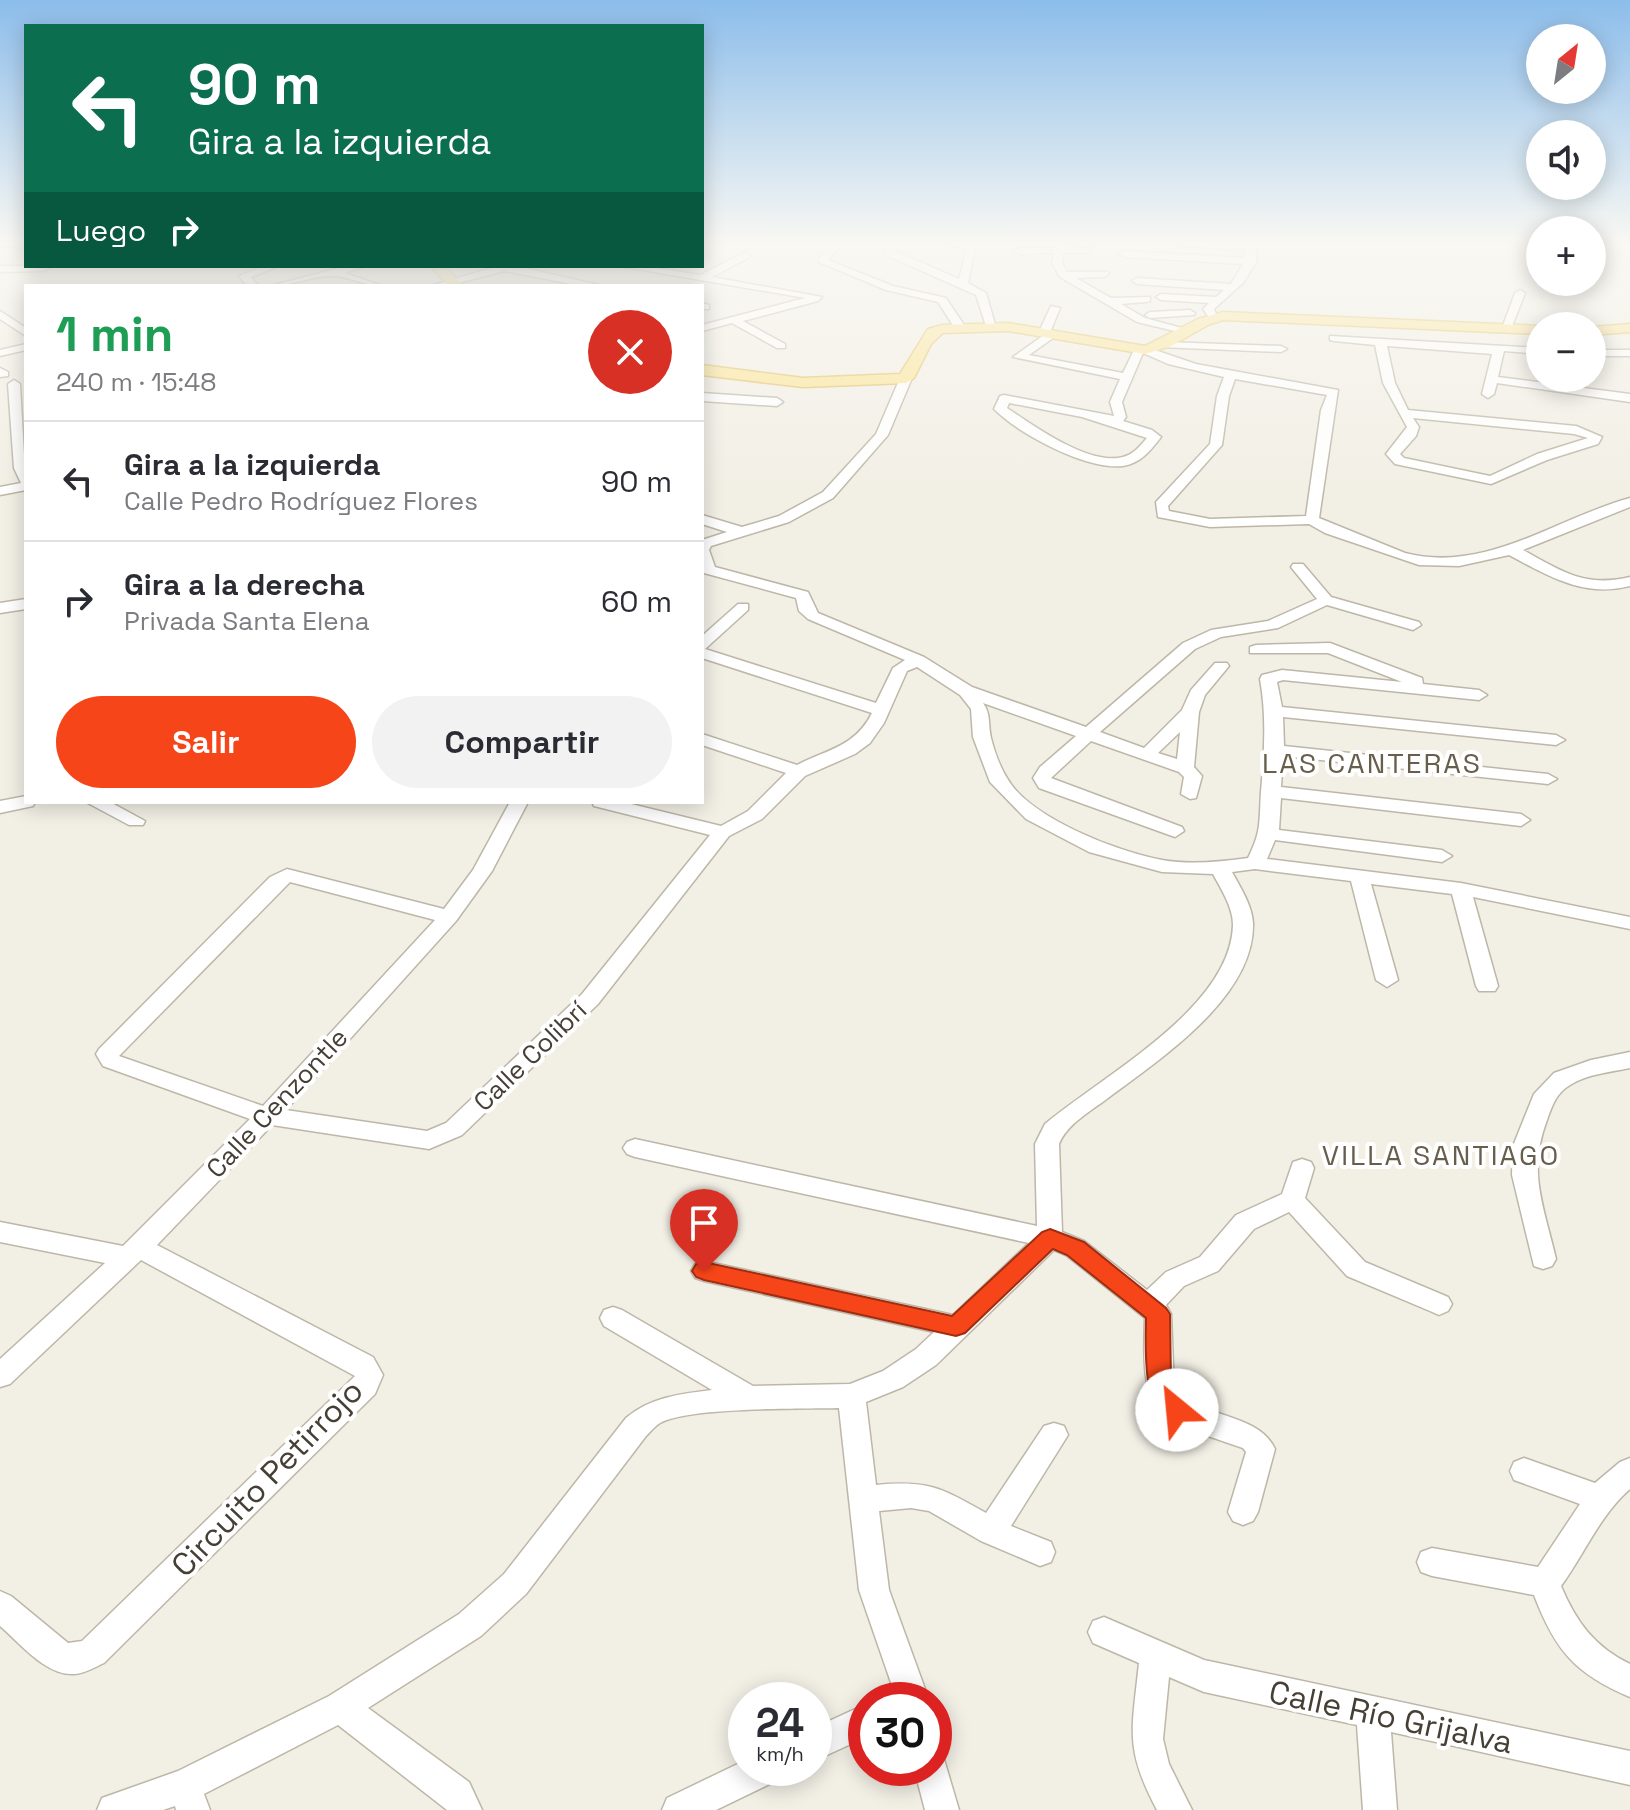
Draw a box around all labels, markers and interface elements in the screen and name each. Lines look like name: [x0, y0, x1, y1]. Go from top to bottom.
north arrow: [1526, 24, 1606, 104]
map controls: [1526, 24, 1606, 392]
text: 90 m: [188, 49, 321, 120]
icon: left: [56, 56, 160, 160]
text: Gira a la izquierda: [188, 119, 491, 165]
button: sound: [1526, 120, 1606, 200]
icon: right: [162, 208, 206, 252]
text: Luego: [56, 211, 146, 250]
button: +: [1526, 216, 1606, 296]
text: 1 min: [56, 304, 173, 365]
button: close: [588, 310, 672, 394]
button: −: [1526, 312, 1606, 392]
text: 240 m · 15:48: [56, 365, 217, 399]
text: Gira a la izquierda: [124, 445, 380, 484]
icon: left: [56, 459, 100, 503]
text: 90 m: [601, 462, 672, 501]
text: Calle Pedro Rodríguez Flores: [124, 484, 478, 518]
text: Gira a la derecha: [124, 565, 365, 604]
icon: right: [56, 579, 100, 623]
text: 60 m: [601, 582, 672, 621]
text: Privada Santa Elena: [124, 604, 370, 638]
button: Salir: [56, 696, 356, 788]
button: Compartir: [372, 696, 672, 788]
district label: LAS CANTERAS: [1262, 745, 1482, 781]
street label: Calle Colibrí: [466, 993, 594, 1119]
street label: Calle Cenzontle: [199, 1021, 355, 1185]
district label: VILLA SANTIAGO: [1322, 1137, 1560, 1173]
pin: [670, 1189, 738, 1271]
icon: arrive: [682, 1201, 726, 1245]
position arrow: [1135, 1368, 1219, 1452]
street label: Circuito Petirrojo: [163, 1371, 371, 1585]
street label: Calle Río Grijalva: [1265, 1672, 1517, 1762]
speed limit sign: 30: [848, 1682, 952, 1786]
text: 24: [756, 1698, 804, 1749]
text: km/h: [756, 1741, 804, 1767]

